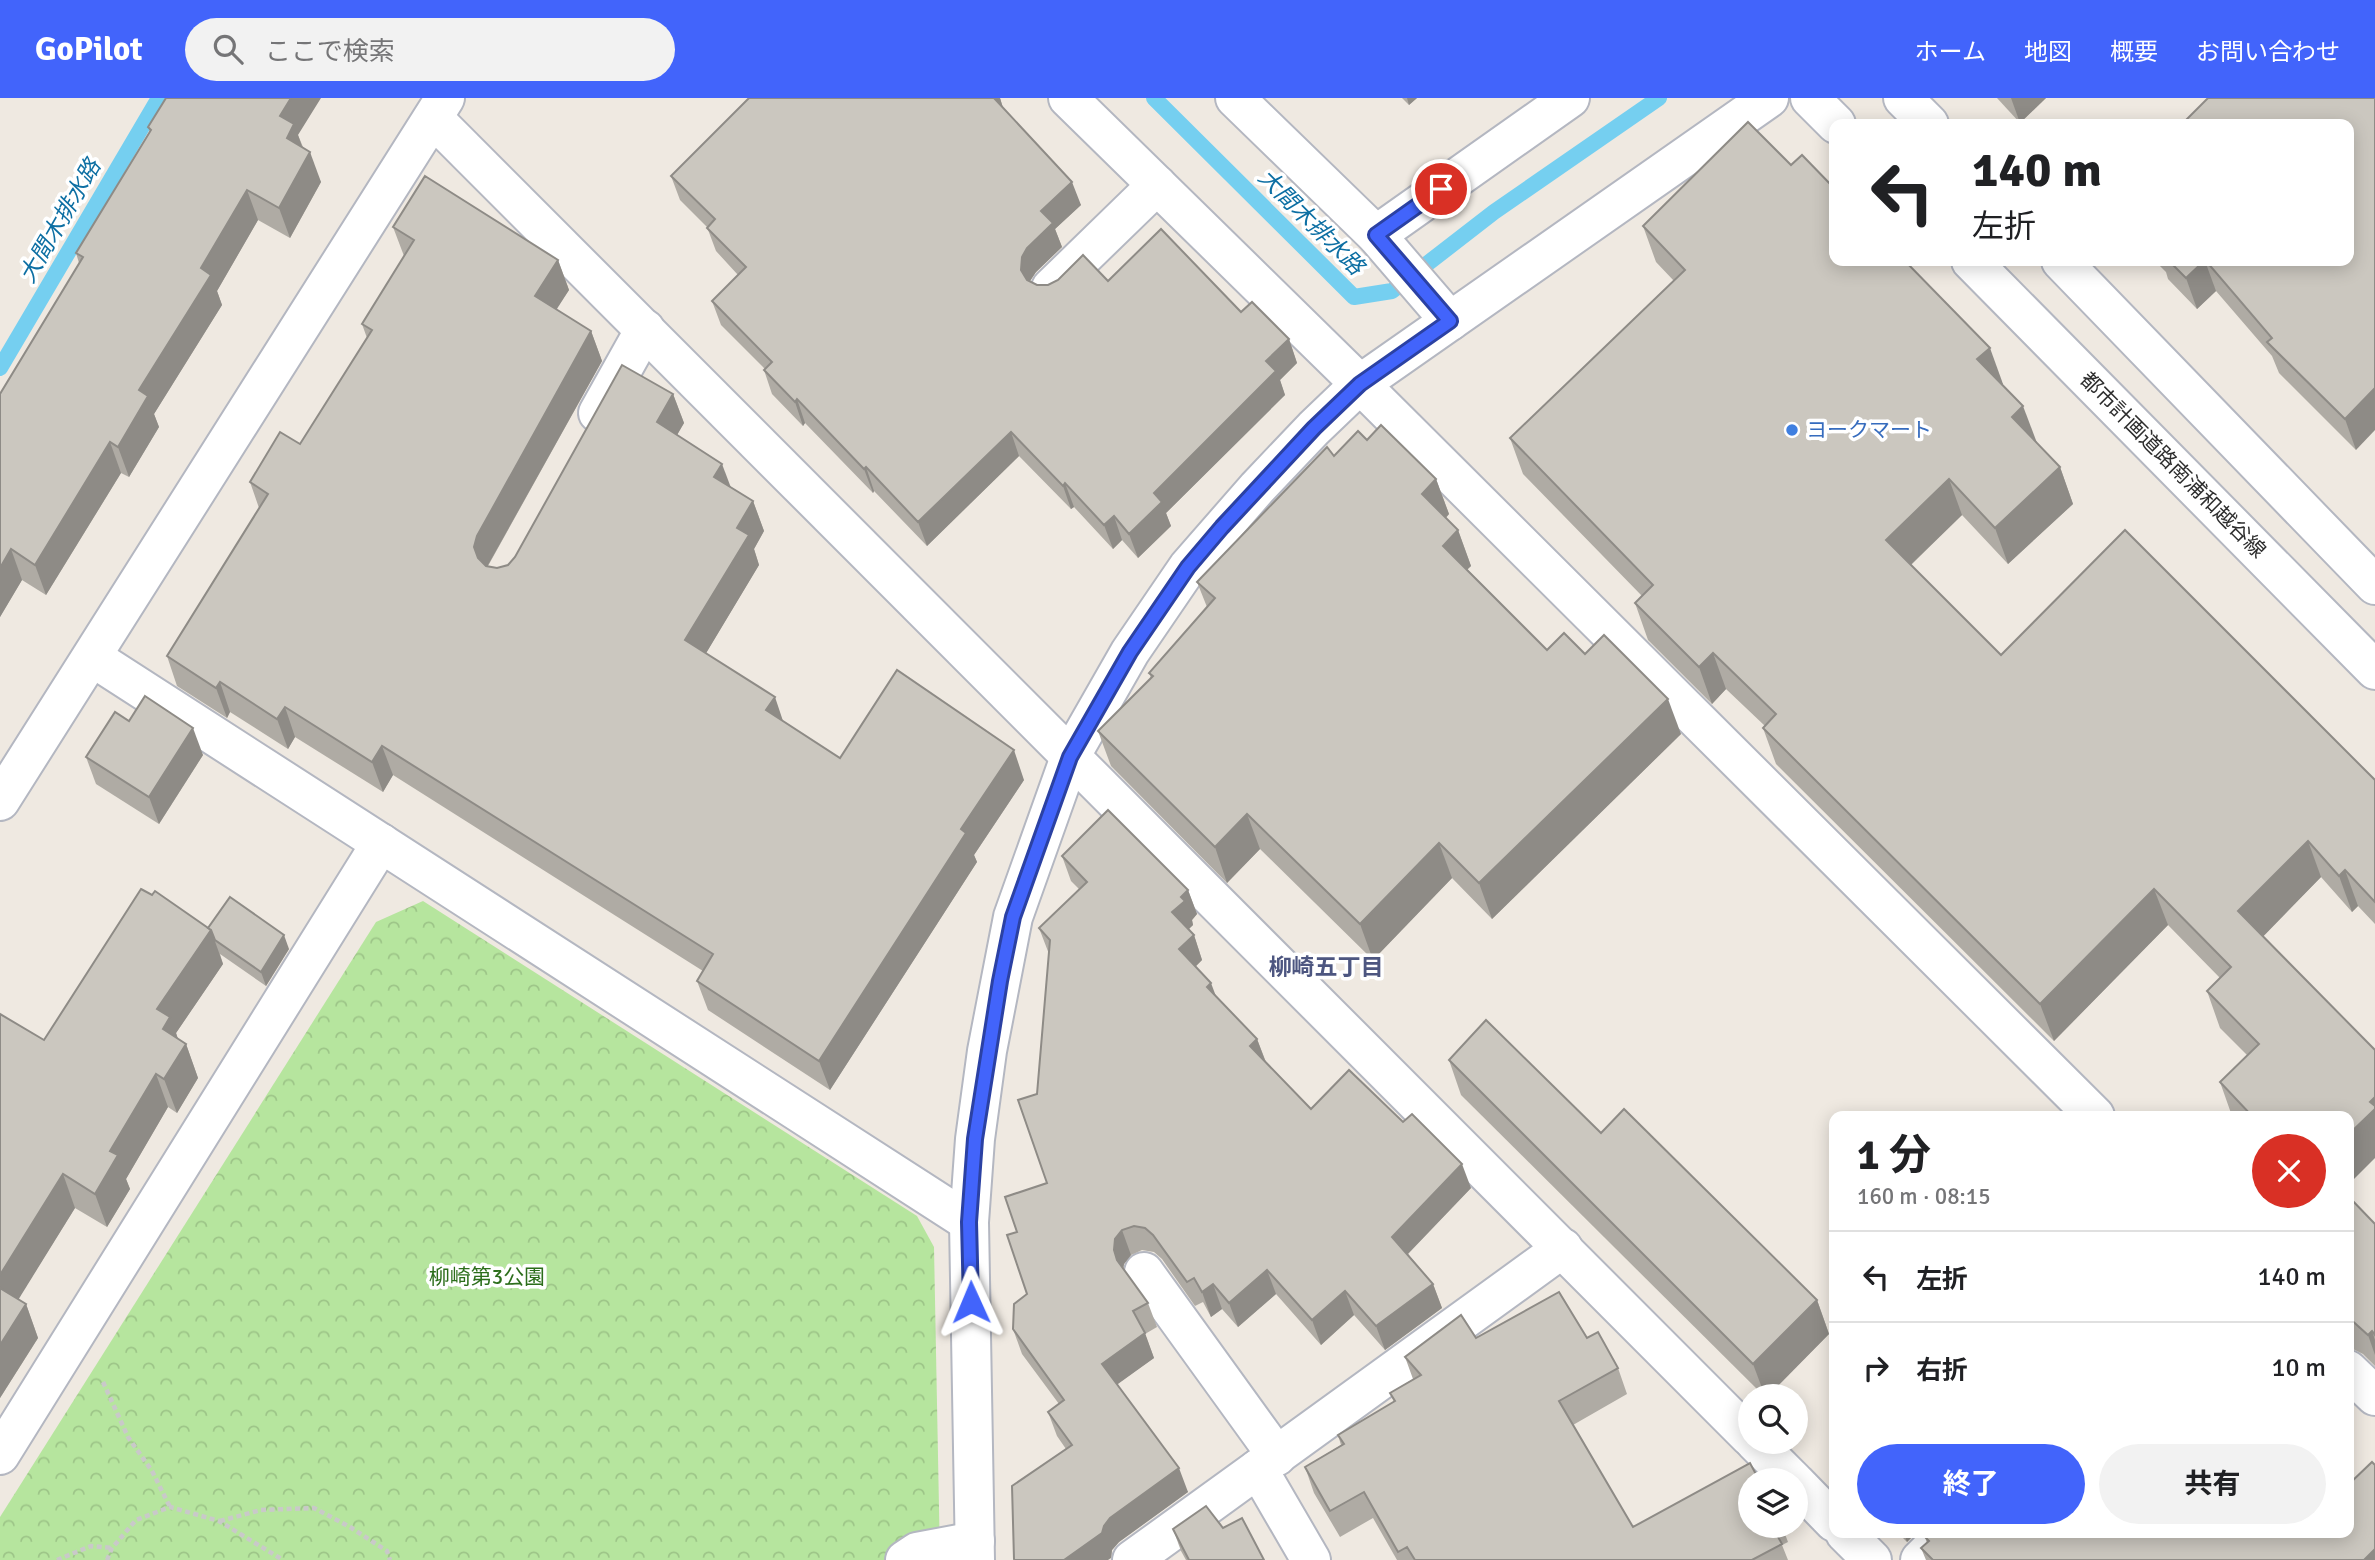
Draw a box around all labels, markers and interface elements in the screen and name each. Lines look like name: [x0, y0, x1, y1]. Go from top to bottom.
search box: [185, 18, 675, 81]
text: GoPilot: [35, 29, 143, 70]
icon: search: [209, 30, 247, 68]
text: ここで検索: [265, 36, 395, 68]
text: ホーム: [1915, 37, 1986, 67]
text: 地図: [2024, 37, 2072, 67]
text: 概要: [2110, 37, 2158, 67]
text: お問い合わせ: [2196, 37, 2340, 67]
text: 140 m: [1972, 140, 2102, 200]
icon: left: [1857, 147, 1948, 238]
water label: 大間木排水路: [13, 152, 108, 288]
pin: [1411, 159, 1471, 219]
water label: 大間木排水路: [1252, 163, 1371, 282]
icon: arrive: [1422, 170, 1460, 208]
text: 左折: [1972, 207, 2036, 246]
street label: 都市計画道路南浦和越谷線: [2075, 367, 2271, 563]
place label: ヨークマート: [1806, 417, 1932, 443]
marker: ヨークマート: [1784, 422, 1800, 438]
district label: 柳崎五丁目: [1269, 953, 1384, 982]
text: 1 分: [1857, 1130, 1931, 1181]
button: close: [2252, 1134, 2326, 1208]
text: 160 m · 08:15: [1857, 1182, 1991, 1211]
icon: left: [1857, 1258, 1895, 1296]
text: 140 m: [2257, 1261, 2326, 1293]
park label: 柳崎第3公園: [429, 1264, 545, 1290]
text: 左折: [1916, 1264, 1968, 1296]
position arrow: [934, 1265, 1008, 1339]
icon: right: [1857, 1349, 1895, 1387]
text: 10 m: [2271, 1352, 2326, 1384]
text: 右折: [1916, 1355, 1968, 1387]
map controls: [1738, 1384, 1808, 1538]
button: search: [1738, 1384, 1808, 1454]
button: 終了: [1857, 1444, 2085, 1524]
button: 共有: [2099, 1444, 2326, 1524]
button: layers: [1738, 1468, 1808, 1538]

